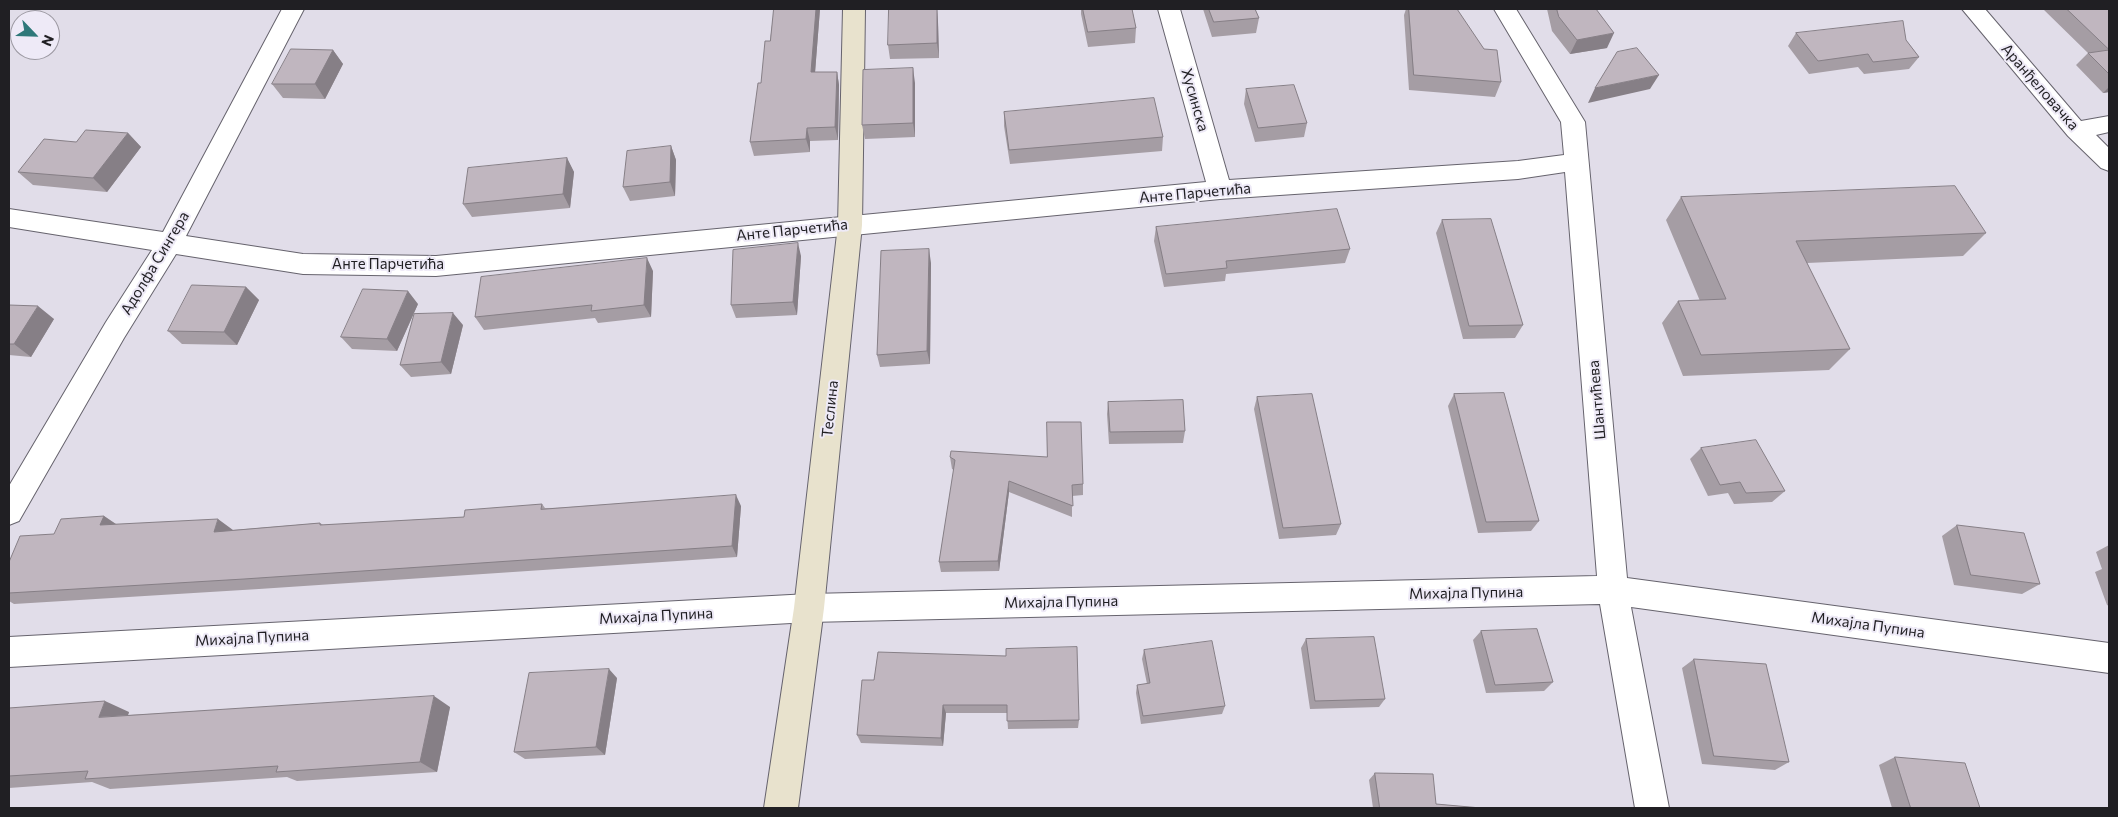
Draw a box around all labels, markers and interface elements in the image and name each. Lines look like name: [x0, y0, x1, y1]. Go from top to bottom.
north arrow: [10, 10, 60, 60]
text: N: [38, 33, 58, 49]
street label: Аранђеловачка: [1997, 40, 2083, 134]
street label: Хусинска: [1177, 66, 1213, 134]
street label: Анте Парчетића: [1138, 179, 1252, 207]
street label: Адолфа Сингера: [117, 208, 193, 318]
street label: Анте Парчетића: [735, 215, 849, 245]
street label: Анте Парчетића: [332, 255, 444, 273]
street label: Шантићева: [1585, 359, 1609, 441]
street label: Теслина: [818, 380, 842, 438]
street label: Михајла Пупина: [1409, 583, 1523, 603]
street label: Михајла Пупина: [1004, 592, 1118, 612]
street label: Михајла Пупина: [598, 604, 714, 628]
street label: Михајла Пупина: [1810, 608, 1926, 642]
street label: Михајла Пупина: [194, 626, 310, 650]

